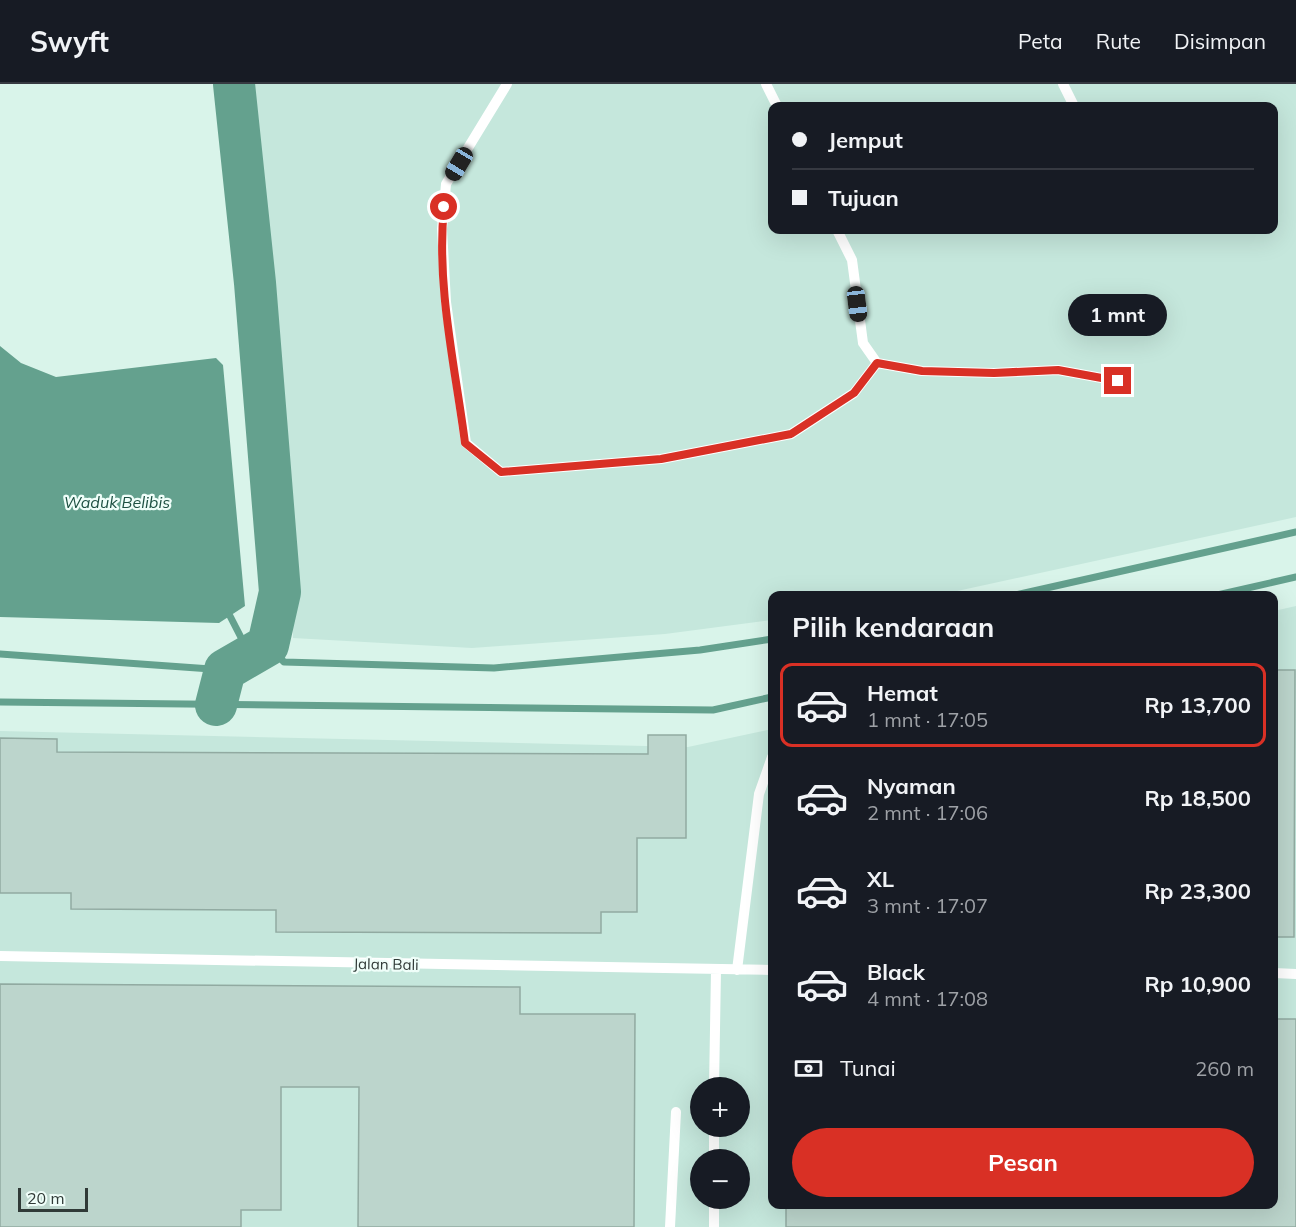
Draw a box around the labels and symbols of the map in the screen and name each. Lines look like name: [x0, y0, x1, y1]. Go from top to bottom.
car: [442, 144, 476, 184]
route start: [430, 193, 457, 220]
car: [846, 285, 868, 323]
callout: 1 mnt: [1068, 294, 1168, 336]
route end: [1104, 367, 1131, 394]
water label: Waduk Belibis: [64, 492, 170, 512]
street label: Jalan Bali: [353, 954, 419, 974]
scale bar: [18, 1185, 88, 1212]

